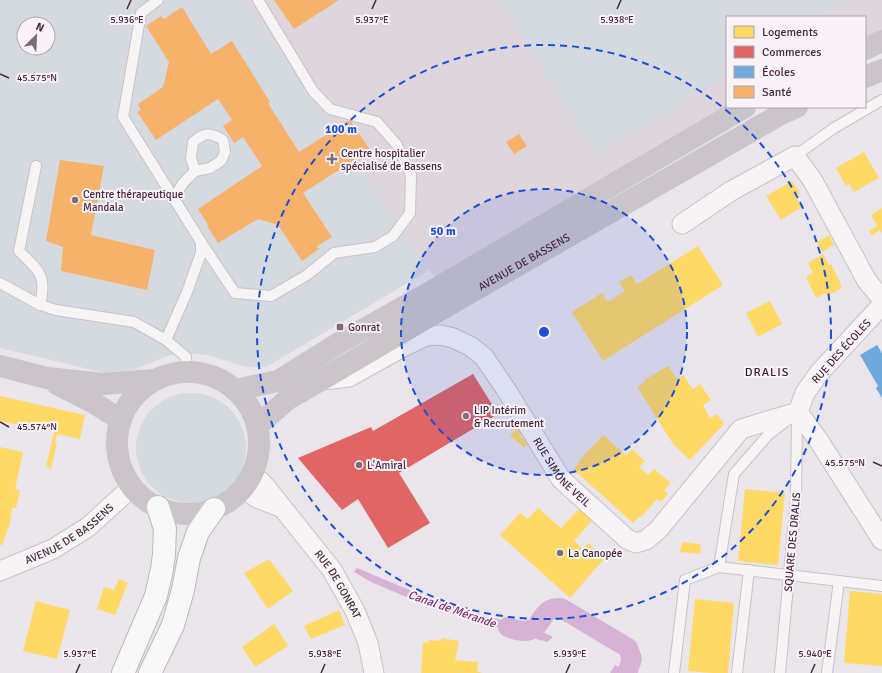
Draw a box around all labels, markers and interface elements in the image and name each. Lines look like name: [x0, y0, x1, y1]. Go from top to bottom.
text: 5.936°E: [110, 14, 144, 26]
text: 5.937°E: [355, 14, 389, 26]
text: 5.938°E: [600, 14, 634, 26]
north arrow: [16, 16, 56, 56]
legend: [726, 16, 866, 108]
text: N: [34, 20, 46, 35]
text: Logements: [762, 25, 818, 40]
text: Commerces: [762, 45, 822, 60]
text: Écoles: [762, 65, 795, 80]
text: 45.575°N: [17, 72, 57, 84]
text: Santé: [762, 85, 791, 100]
text: 100 m: [325, 122, 357, 137]
place label: Centre hospitalier spécialisé de Bassens: [341, 147, 442, 173]
marker: Centre hospitalier spécialisé de Bassens: [326, 153, 338, 165]
place label: Centre thérapeutique Mandala: [83, 188, 183, 214]
marker: Centre thérapeutique Mandala: [70, 195, 80, 205]
text: 50 m: [430, 224, 456, 239]
street label: AVENUE DE BASSENS: [476, 231, 572, 294]
street label: RUE DES ÉCOLES: [808, 316, 874, 386]
place label: Gonrat: [348, 321, 380, 334]
marker: Gonrat: [335, 322, 345, 332]
centre of rings: [537, 325, 551, 339]
district label: DRALIS: [745, 365, 789, 380]
place label: LIP Intérim & Recrutement: [474, 404, 544, 430]
marker: LIP Intérim & Recrutement: [461, 411, 471, 421]
text: 45.574°N: [17, 421, 57, 433]
street label: RUE SIMONE VEIL: [530, 435, 593, 510]
text: 45.575°N: [825, 457, 865, 469]
place label: L'Amiral: [367, 459, 406, 472]
marker: L'Amiral: [354, 460, 364, 470]
street label: SQUARE DES DRALIS: [782, 492, 803, 592]
street label: AVENUE DE BASSENS: [23, 501, 116, 567]
place label: La Canopée: [568, 547, 622, 560]
street label: RUE DE GONRAT: [312, 548, 364, 621]
marker: La Canopée: [555, 548, 565, 558]
water label: Canal de Mérande: [406, 587, 499, 632]
text: 5.937°E: [63, 648, 97, 660]
text: 5.938°E: [308, 648, 342, 660]
text: 5.939°E: [553, 648, 587, 660]
text: 5.940°E: [798, 648, 832, 660]

